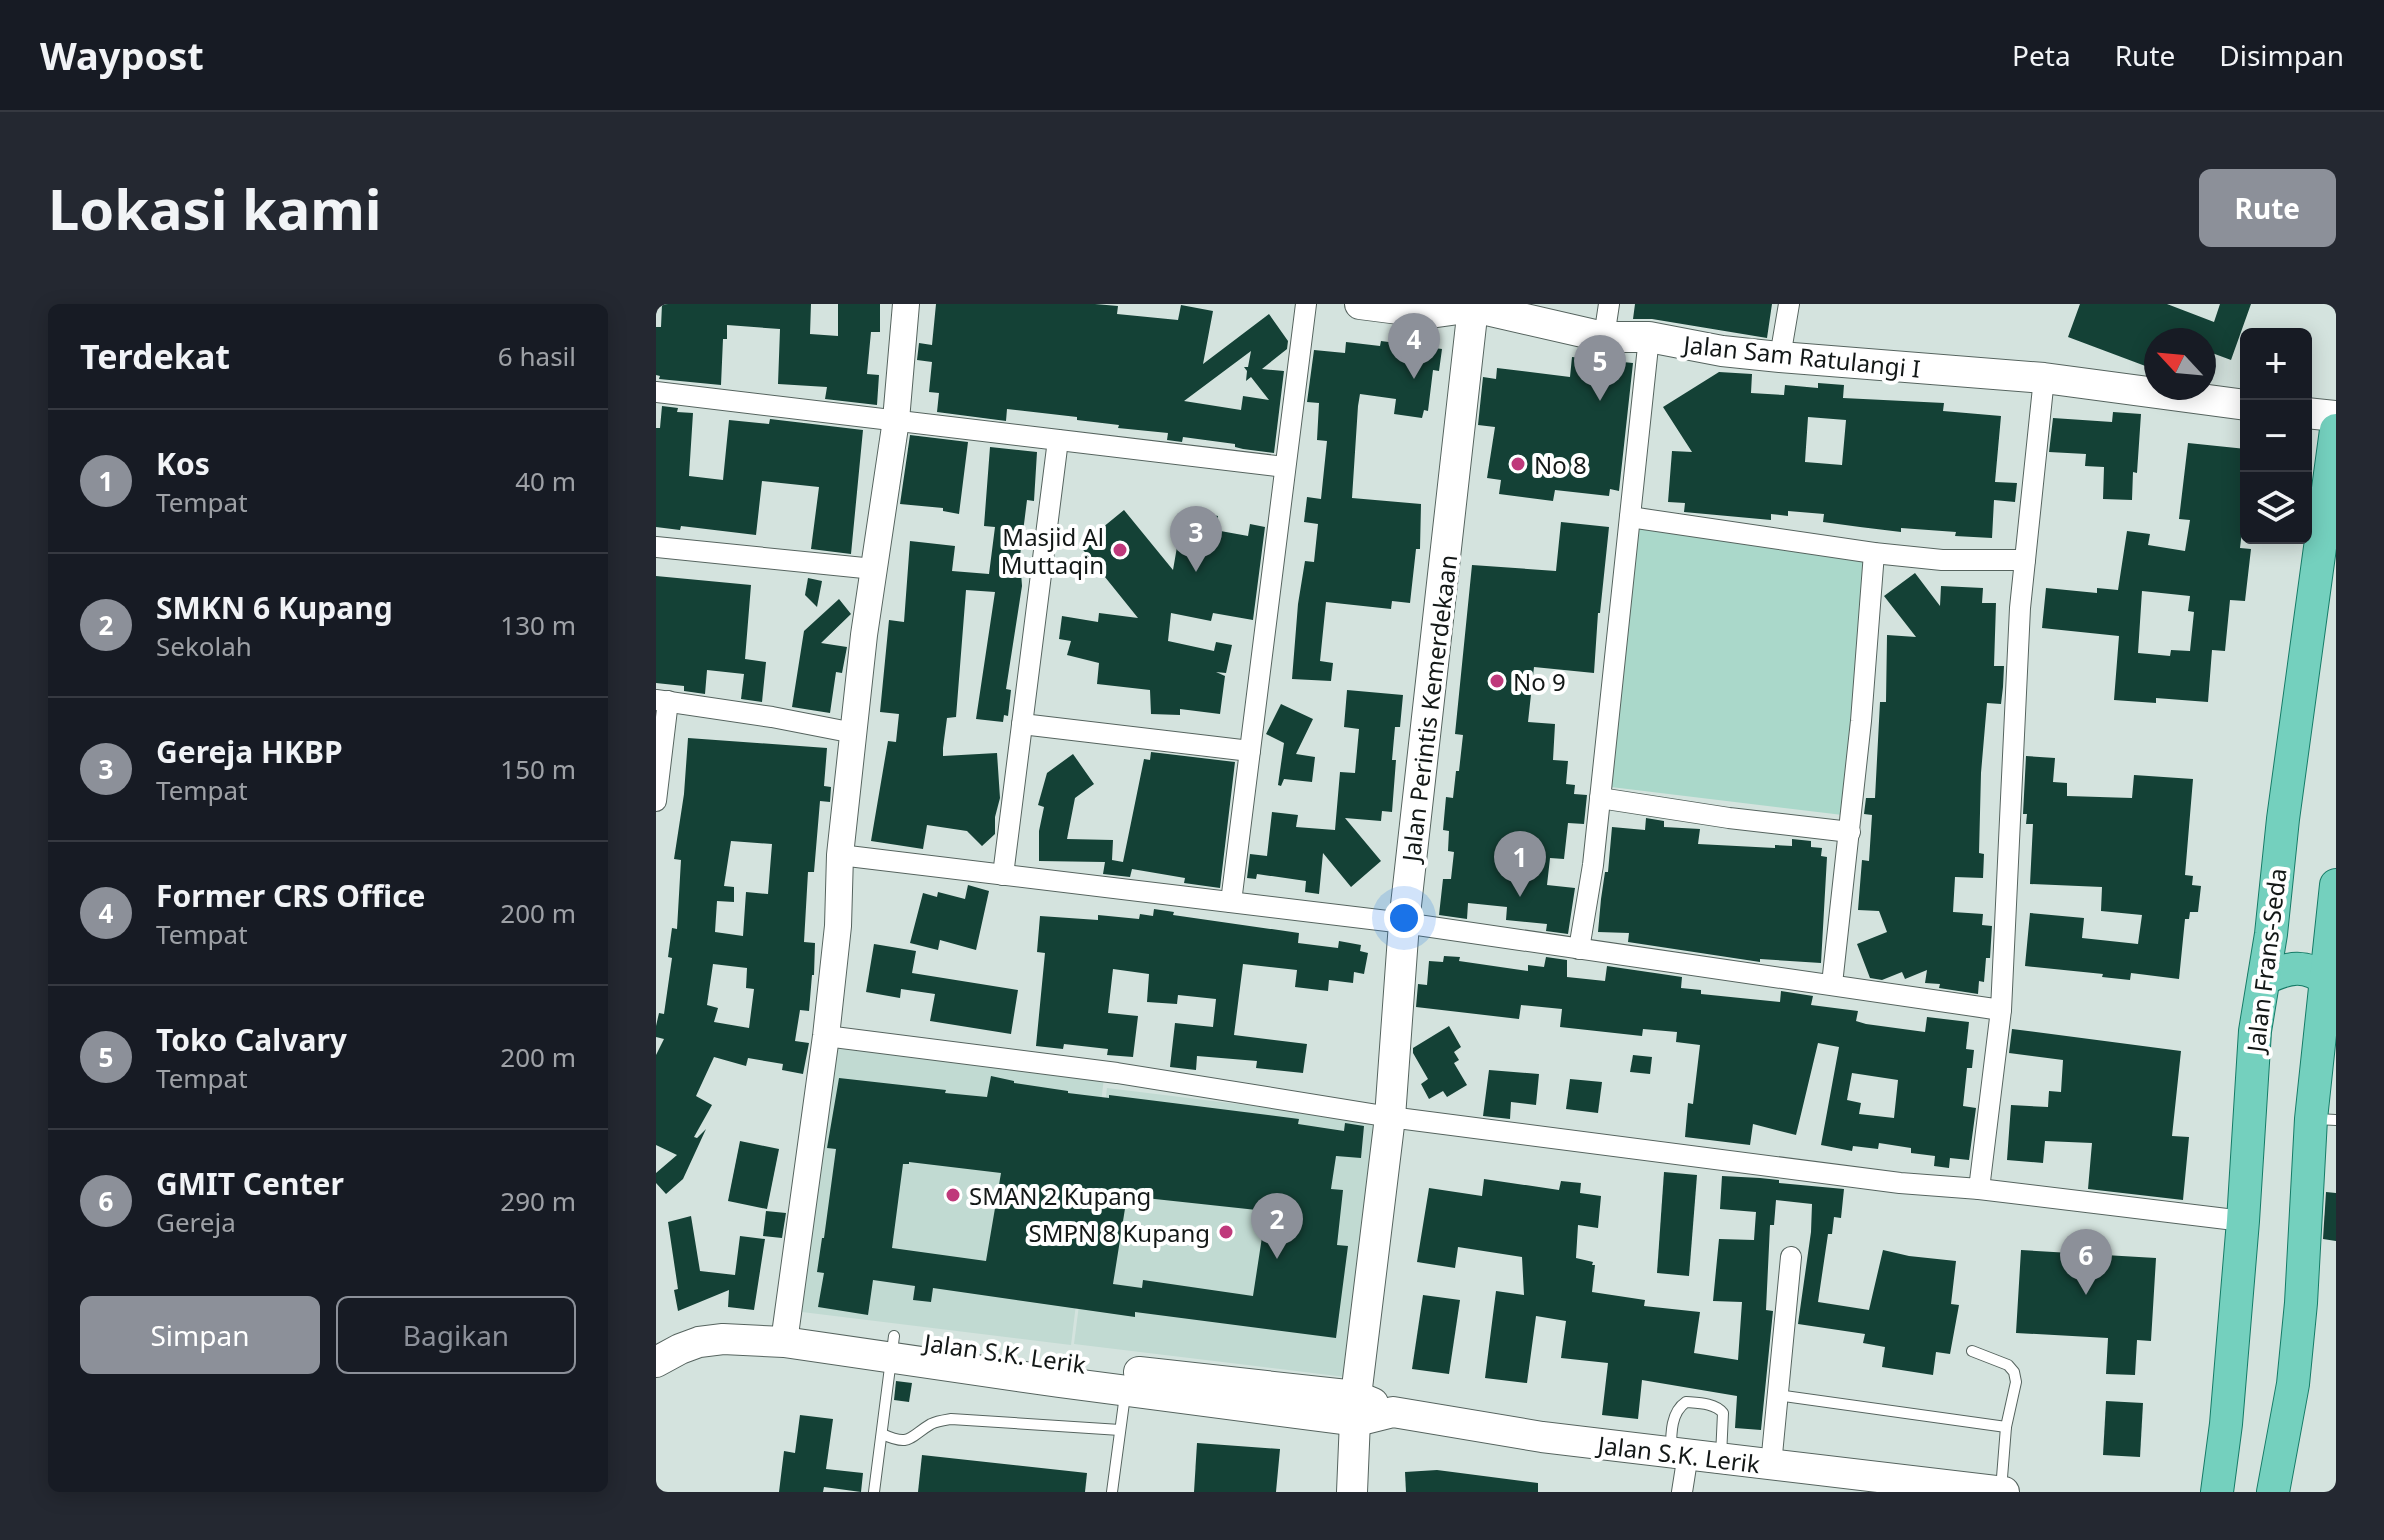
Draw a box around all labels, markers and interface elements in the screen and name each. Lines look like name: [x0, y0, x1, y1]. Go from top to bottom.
text: Waypost: [40, 29, 204, 81]
text: Peta: [2012, 36, 2071, 74]
text: Rute: [2115, 36, 2175, 74]
text: Disimpan: [2219, 36, 2344, 74]
button: Rute: [2199, 169, 2336, 247]
text: Lokasi kami: [48, 170, 382, 246]
pin: 4: [1388, 313, 1440, 379]
street label: Jalan Sam Ratulangi I: [1680, 327, 1922, 385]
north arrow: [2144, 328, 2216, 400]
map controls: [2240, 328, 2312, 544]
button: +: [2240, 328, 2312, 400]
text: Terdekat: [80, 333, 230, 379]
pin: 5: [1574, 335, 1626, 401]
text: 6 hasil: [498, 338, 576, 374]
button: −: [2240, 400, 2312, 472]
text: Kos: [156, 443, 210, 484]
place label: No 8: [1534, 448, 1587, 481]
marker: No 8: [1509, 455, 1527, 473]
text: 1: [99, 463, 113, 499]
text: 40 m: [515, 463, 576, 499]
button: layers: [2240, 472, 2312, 544]
text: Tempat: [156, 484, 248, 520]
pin: 3: [1170, 506, 1222, 572]
place label: Masjid Al Muttaqin: [1001, 520, 1104, 581]
marker: Masjid Al Muttaqin: [1111, 541, 1129, 559]
street label: Jalan Perintis Kemerdekaan: [1394, 553, 1464, 865]
text: SMKN 6 Kupang: [156, 587, 393, 628]
text: 2: [99, 607, 113, 643]
text: 130 m: [500, 607, 576, 643]
text: Sekolah: [156, 628, 252, 664]
place label: No 9: [1513, 665, 1566, 698]
marker: No 9: [1488, 672, 1506, 690]
text: Gereja HKBP: [156, 731, 343, 772]
text: 3: [99, 751, 113, 787]
text: 150 m: [500, 751, 576, 787]
text: Tempat: [156, 772, 248, 808]
pin: 1: [1494, 831, 1546, 897]
street label: Jalan Frans-Seda: [2238, 866, 2294, 1056]
text: Former CRS Office: [156, 875, 426, 916]
text: 4: [99, 895, 113, 931]
text: 200 m: [500, 895, 576, 931]
your location: [1384, 898, 1424, 938]
text: Tempat: [156, 916, 248, 952]
text: Toko Calvary: [156, 1019, 347, 1060]
text: 5: [99, 1039, 113, 1075]
text: 200 m: [500, 1039, 576, 1075]
text: Tempat: [156, 1060, 248, 1096]
text: GMIT Center: [156, 1163, 344, 1204]
place label: SMAN 2 Kupang: [969, 1179, 1151, 1212]
text: 6: [99, 1183, 113, 1219]
text: 290 m: [500, 1183, 576, 1219]
marker: SMAN 2 Kupang: [944, 1186, 962, 1204]
pin: 2: [1251, 1193, 1303, 1259]
text: Gereja: [156, 1204, 236, 1240]
place label: SMPN 8 Kupang: [1029, 1216, 1210, 1249]
marker: SMPN 8 Kupang: [1217, 1223, 1235, 1241]
pin: 6: [2060, 1229, 2112, 1295]
button: Simpan: [80, 1296, 320, 1374]
button: Bagikan: [336, 1296, 576, 1374]
street label: Jalan S.K. Lerik: [920, 1325, 1088, 1381]
street label: Jalan S.K. Lerik: [1594, 1427, 1762, 1480]

